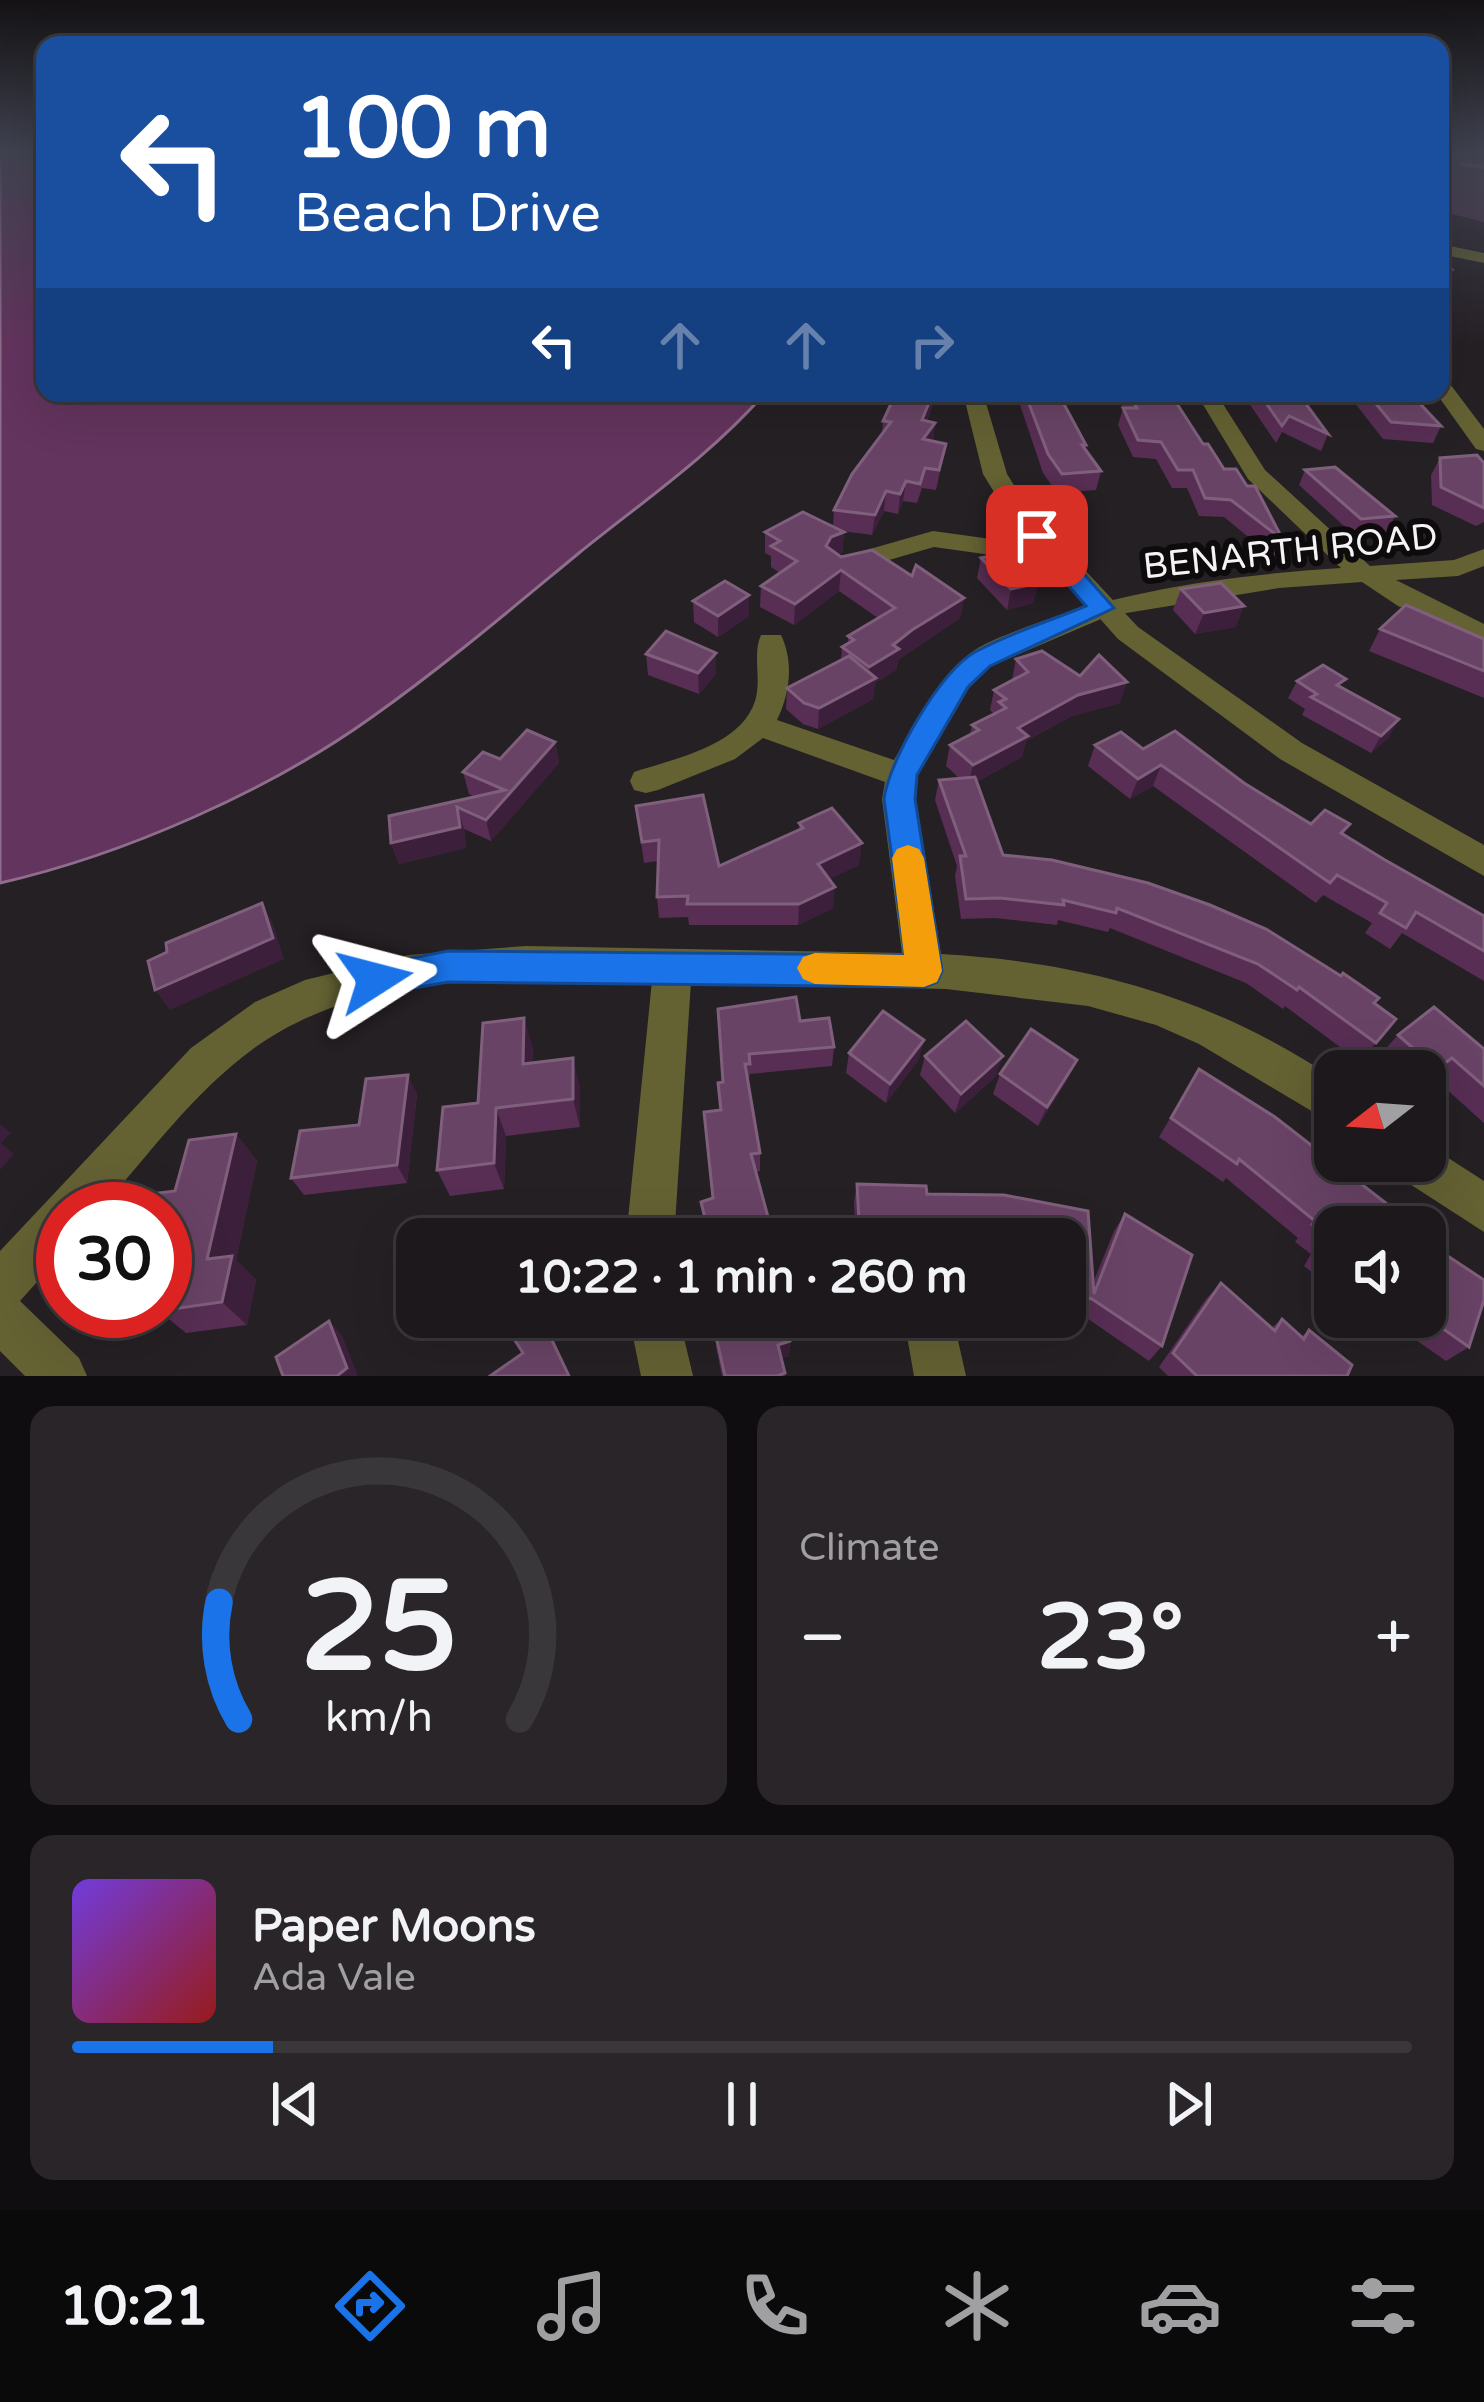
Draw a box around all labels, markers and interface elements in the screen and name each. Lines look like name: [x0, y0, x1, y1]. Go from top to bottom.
text: 100 m: [294, 79, 551, 180]
icon: left: [96, 84, 252, 240]
text: Beach Drive: [294, 181, 601, 246]
icon: left: [521, 312, 587, 378]
icon: ahead: [647, 312, 713, 378]
icon: ahead: [773, 312, 839, 378]
icon: right: [899, 312, 965, 378]
pin: [986, 485, 1088, 587]
icon: arrive: [1004, 503, 1070, 569]
street label: BENARTH ROAD: [1141, 515, 1440, 588]
position arrow: [312, 916, 438, 1042]
north arrow: [1314, 1050, 1446, 1182]
map controls: [1314, 1050, 1446, 1338]
speed limit sign: 30: [36, 1182, 192, 1338]
button: sound: [1314, 1206, 1446, 1338]
text: 10:22 · 1 min · 260 m: [515, 1251, 967, 1305]
text: Climate: [799, 1524, 939, 1571]
text: 25: [300, 1553, 457, 1704]
text: 23°: [1037, 1584, 1184, 1693]
text: −: [799, 1598, 846, 1678]
text: +: [1375, 1598, 1412, 1678]
text: km/h: [325, 1691, 432, 1742]
text: Paper Moons: [252, 1900, 536, 1954]
text: Ada Vale: [252, 1954, 416, 2001]
icon: previous: [262, 2071, 328, 2137]
icon: pause: [709, 2071, 775, 2137]
icon: next: [1156, 2071, 1222, 2137]
icon: directions: [328, 2264, 412, 2348]
icon: music: [530, 2264, 614, 2348]
icon: phone: [733, 2264, 817, 2348]
icon: climate: [935, 2264, 1019, 2348]
icon: car: [1138, 2264, 1222, 2348]
icon: filters: [1341, 2264, 1425, 2348]
text: 10:21: [59, 2274, 209, 2339]

